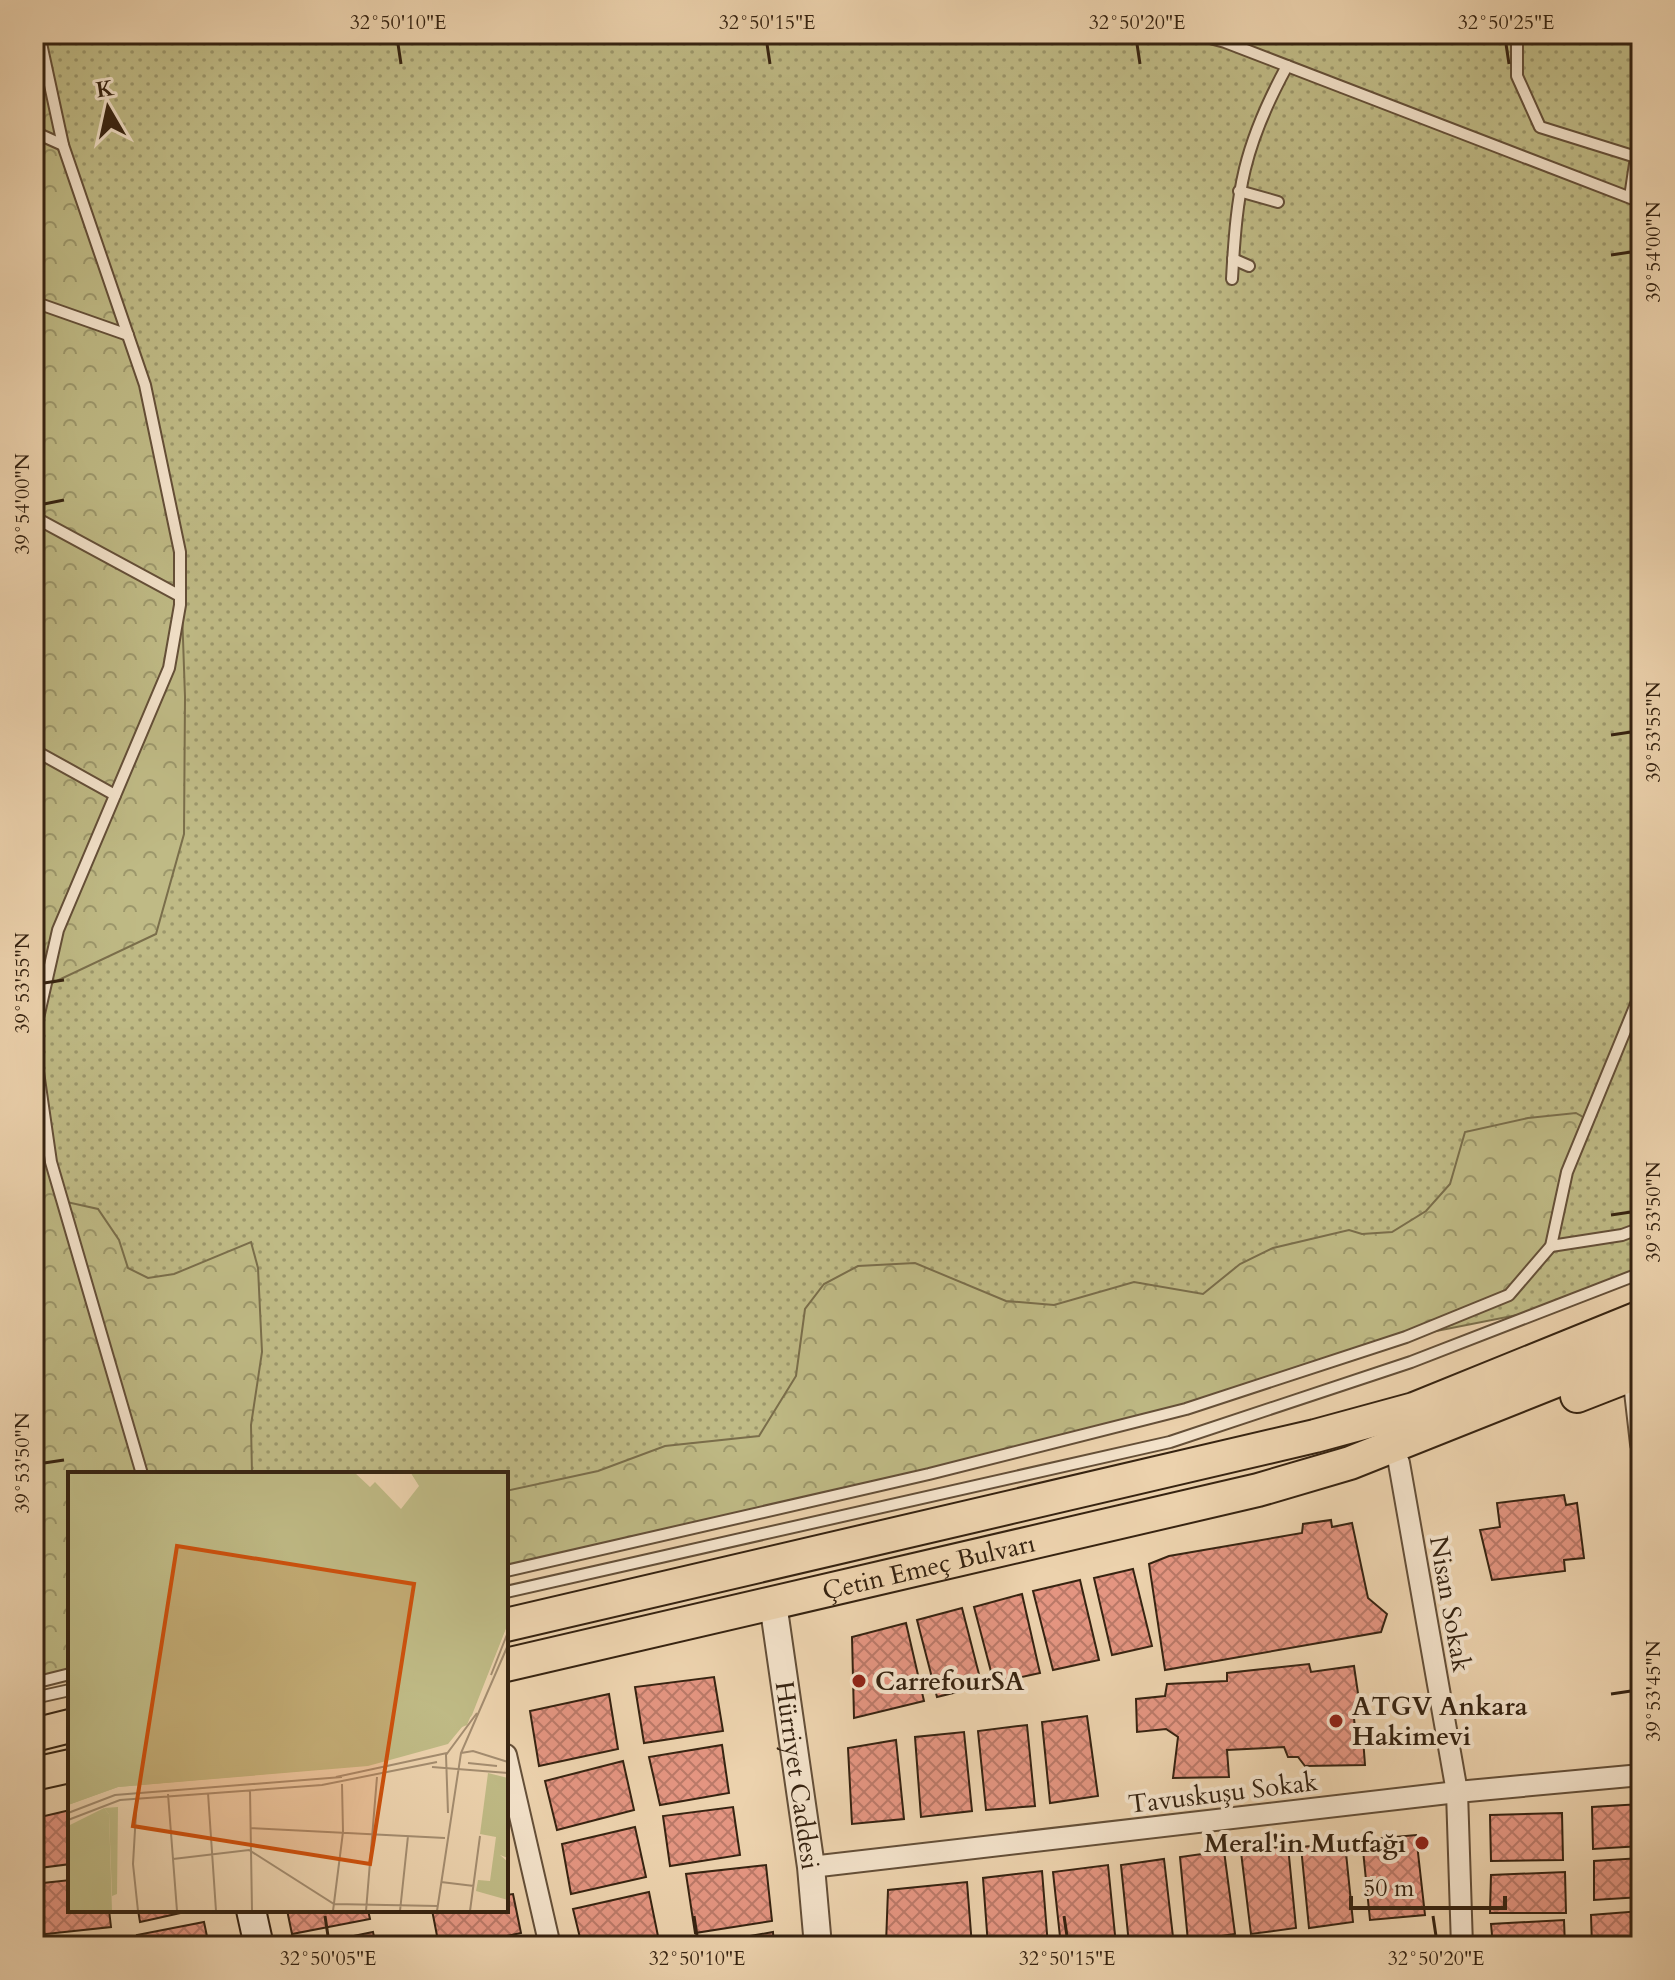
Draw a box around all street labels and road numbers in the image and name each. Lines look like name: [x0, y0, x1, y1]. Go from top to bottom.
street label: Çetin Emeç Bulvarı: [819, 1525, 1039, 1608]
street label: Nisan Sokak: [1421, 1533, 1479, 1675]
street label: Hürriyet Caddesi: [767, 1679, 829, 1872]
street label: Tavuskuşu Sokak: [1126, 1764, 1320, 1822]

